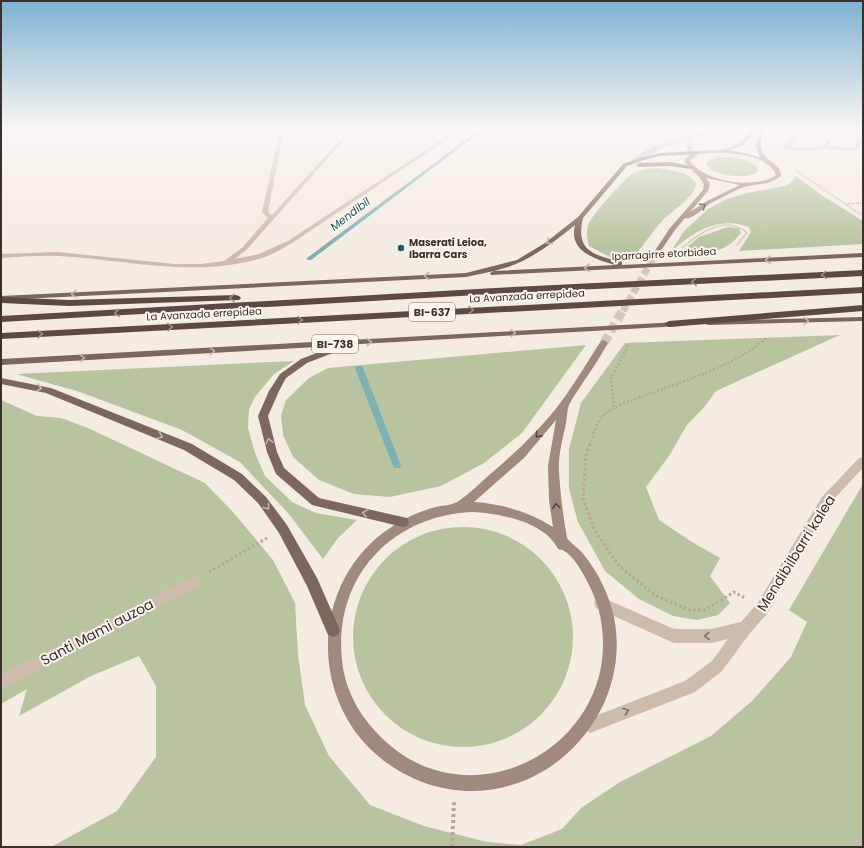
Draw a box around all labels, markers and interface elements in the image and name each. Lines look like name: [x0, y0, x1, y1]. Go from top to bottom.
water label: Mendibil: [327, 193, 374, 234]
one-way arrow: [699, 203, 706, 211]
place label: Maserati Leioa, Ibarra Cars: [409, 235, 487, 262]
one-way arrow: [547, 237, 554, 244]
marker: Maserati Leioa, Ibarra Cars: [396, 243, 406, 253]
street label: Iparragirre etorbidea: [611, 244, 717, 264]
one-way arrow: [765, 255, 771, 264]
one-way arrow: [584, 264, 590, 273]
one-way arrow: [821, 271, 827, 280]
one-way arrow: [424, 272, 430, 281]
one-way arrow: [691, 277, 697, 286]
street label: La Avanzada errepidea: [469, 285, 585, 307]
one-way arrow: [71, 290, 77, 298]
one-way arrow: [229, 294, 235, 302]
street label: La Avanzada errepidea: [146, 303, 262, 325]
road number: BI-637: [409, 303, 455, 321]
one-way arrow: [468, 306, 474, 315]
one-way arrow: [114, 308, 120, 317]
one-way arrow: [297, 315, 303, 324]
one-way arrow: [803, 317, 809, 325]
one-way arrow: [167, 322, 173, 331]
one-way arrow: [37, 329, 43, 338]
one-way arrow: [510, 329, 516, 338]
road number: BI-738: [312, 335, 358, 353]
one-way arrow: [366, 338, 372, 346]
one-way arrow: [209, 346, 215, 355]
one-way arrow: [79, 353, 85, 362]
one-way arrow: [36, 384, 42, 392]
one-way arrow: [535, 430, 543, 438]
one-way arrow: [157, 431, 164, 439]
one-way arrow: [265, 438, 274, 445]
street label: Mendibilbarri kalea: [752, 491, 840, 615]
one-way arrow: [262, 502, 269, 509]
one-way arrow: [552, 503, 561, 509]
one-way arrow: [362, 510, 368, 518]
street label: Santi Mami auzoa: [37, 594, 157, 670]
one-way arrow: [704, 631, 710, 640]
one-way arrow: [623, 707, 630, 715]

